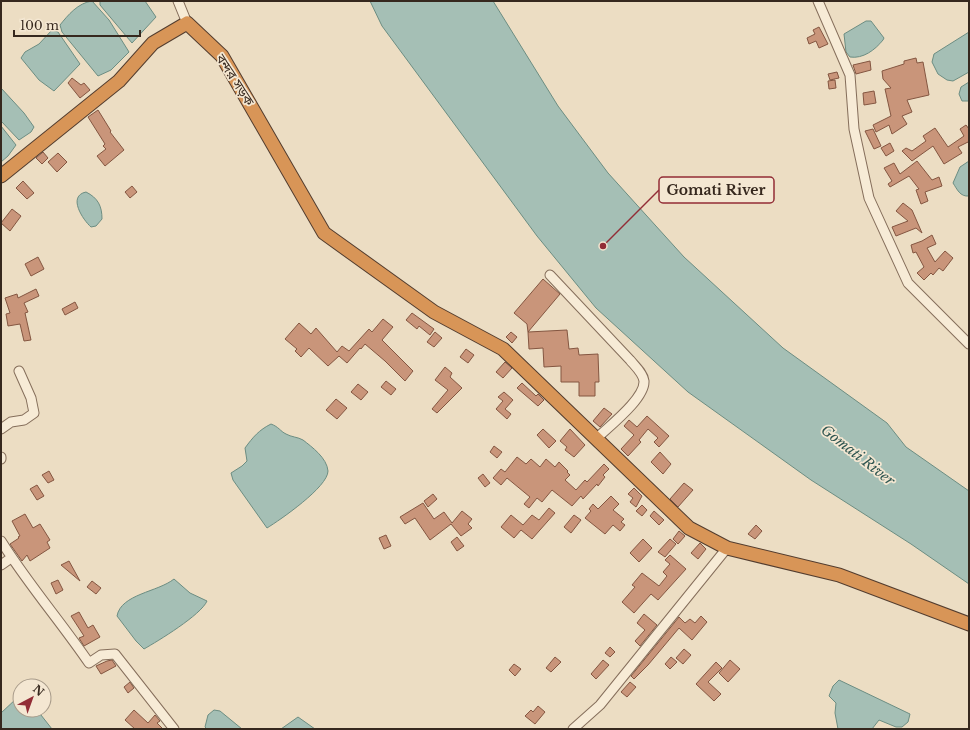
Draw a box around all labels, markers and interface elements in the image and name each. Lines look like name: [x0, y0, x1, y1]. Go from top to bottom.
scale bar: [14, 12, 140, 38]
text: 100 m: [20, 18, 59, 33]
street label: বন্দর সড়ক: [211, 50, 258, 109]
callout: Gomati River: [659, 177, 774, 203]
text: Gomati River: [666, 181, 766, 199]
water label: Gomati River: [818, 421, 899, 490]
north arrow: [12, 678, 52, 718]
text: N: [30, 682, 48, 700]

